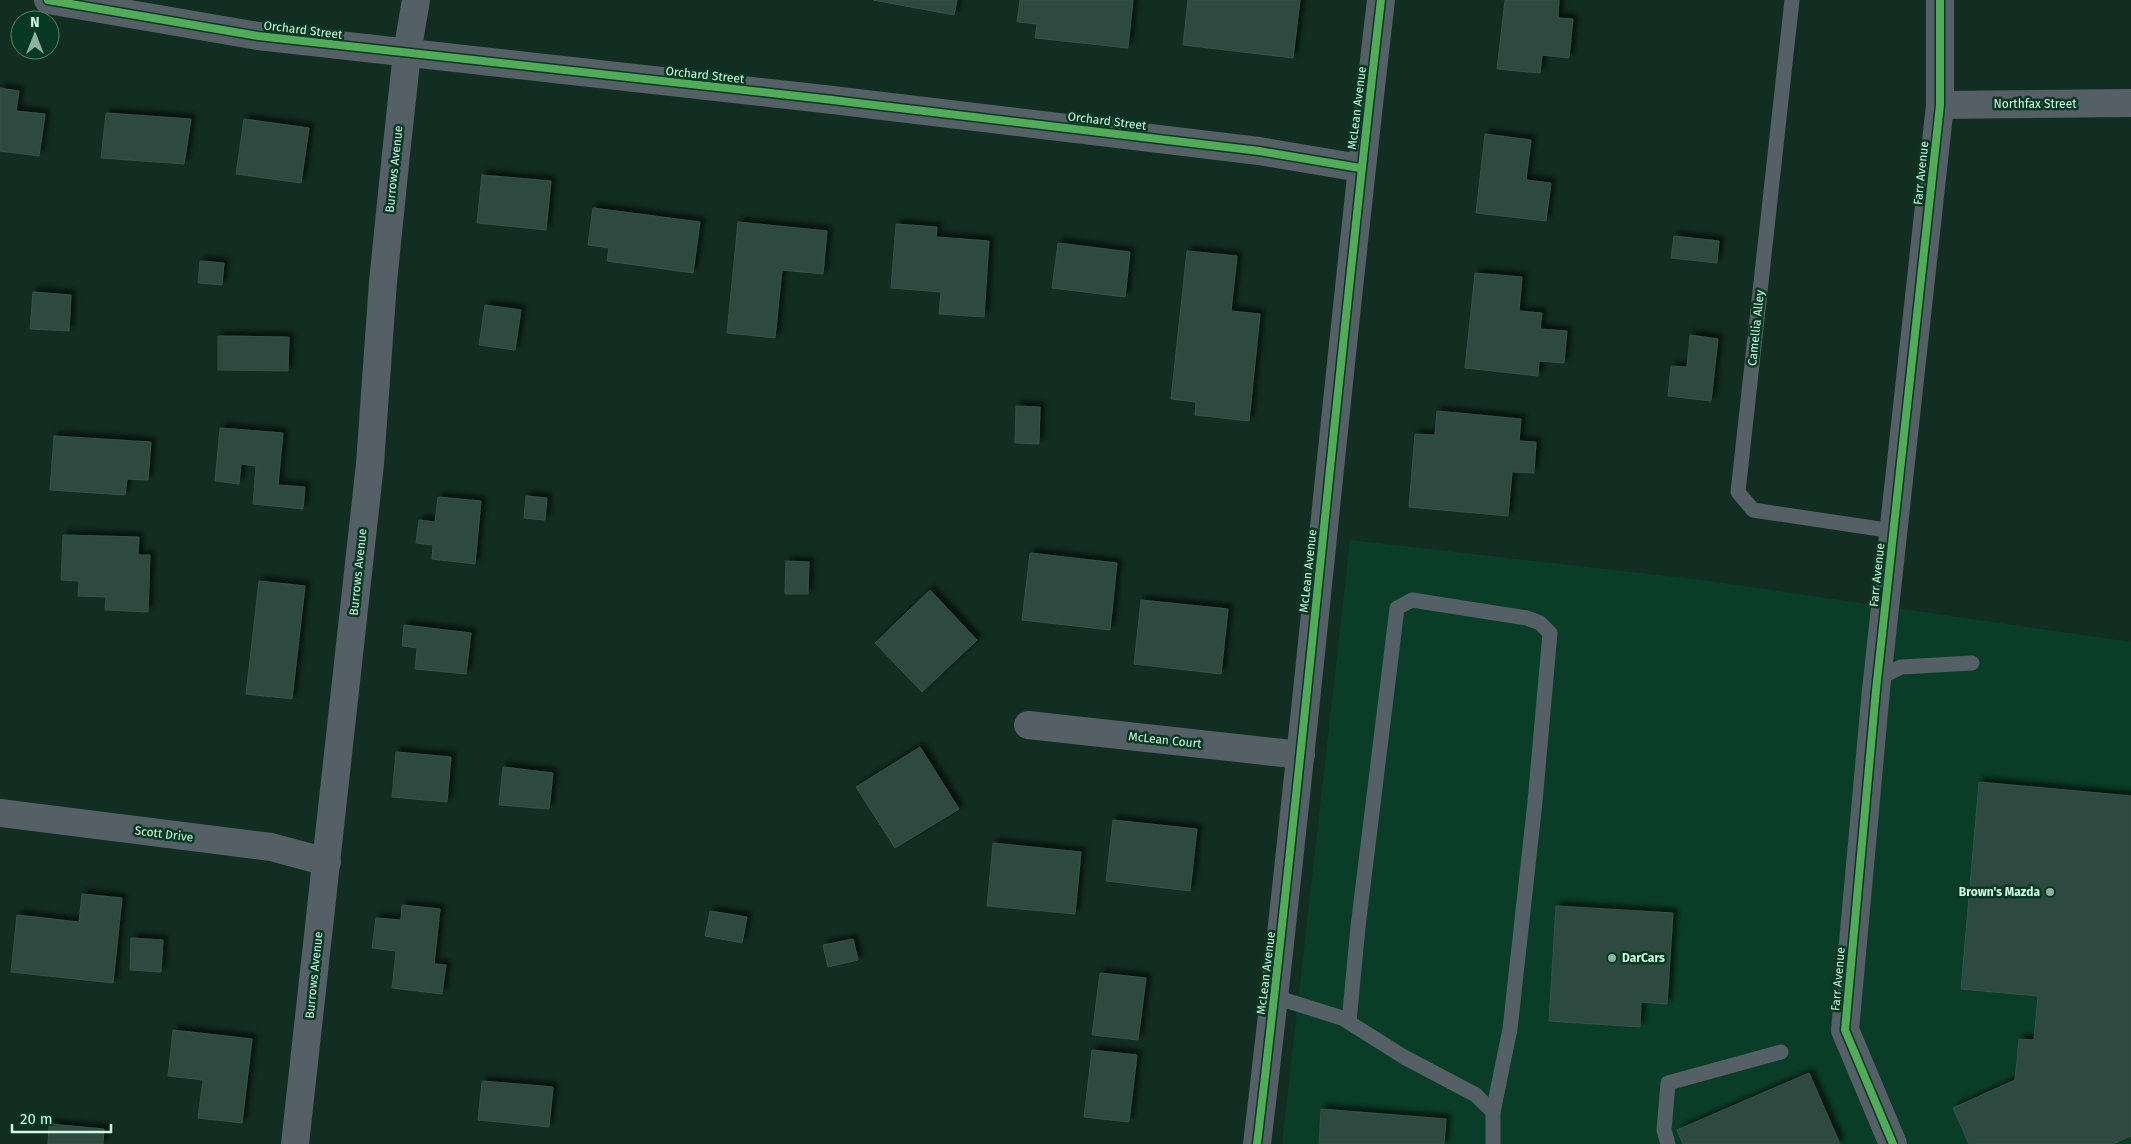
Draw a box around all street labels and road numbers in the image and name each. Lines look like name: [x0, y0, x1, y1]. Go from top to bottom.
street label: Orchard Street: [263, 18, 344, 42]
street label: Orchard Street: [665, 64, 746, 86]
street label: McLean Avenue: [1345, 66, 1369, 150]
street label: Northfax Street: [1993, 97, 2077, 111]
street label: Orchard Street: [1067, 109, 1148, 133]
street label: Burrows Avenue: [382, 125, 406, 213]
street label: Farr Avenue: [1911, 140, 1931, 206]
street label: Camellia Alley: [1745, 289, 1767, 367]
street label: Burrows Avenue: [346, 528, 370, 616]
street label: McLean Avenue: [1297, 529, 1319, 613]
street label: Farr Avenue: [1867, 542, 1887, 608]
street label: McLean Court: [1128, 729, 1203, 751]
street label: Scott Drive: [134, 823, 194, 845]
street label: Burrows Avenue: [302, 931, 326, 1019]
street label: McLean Avenue: [1254, 931, 1278, 1015]
street label: Farr Avenue: [1828, 947, 1848, 1011]

